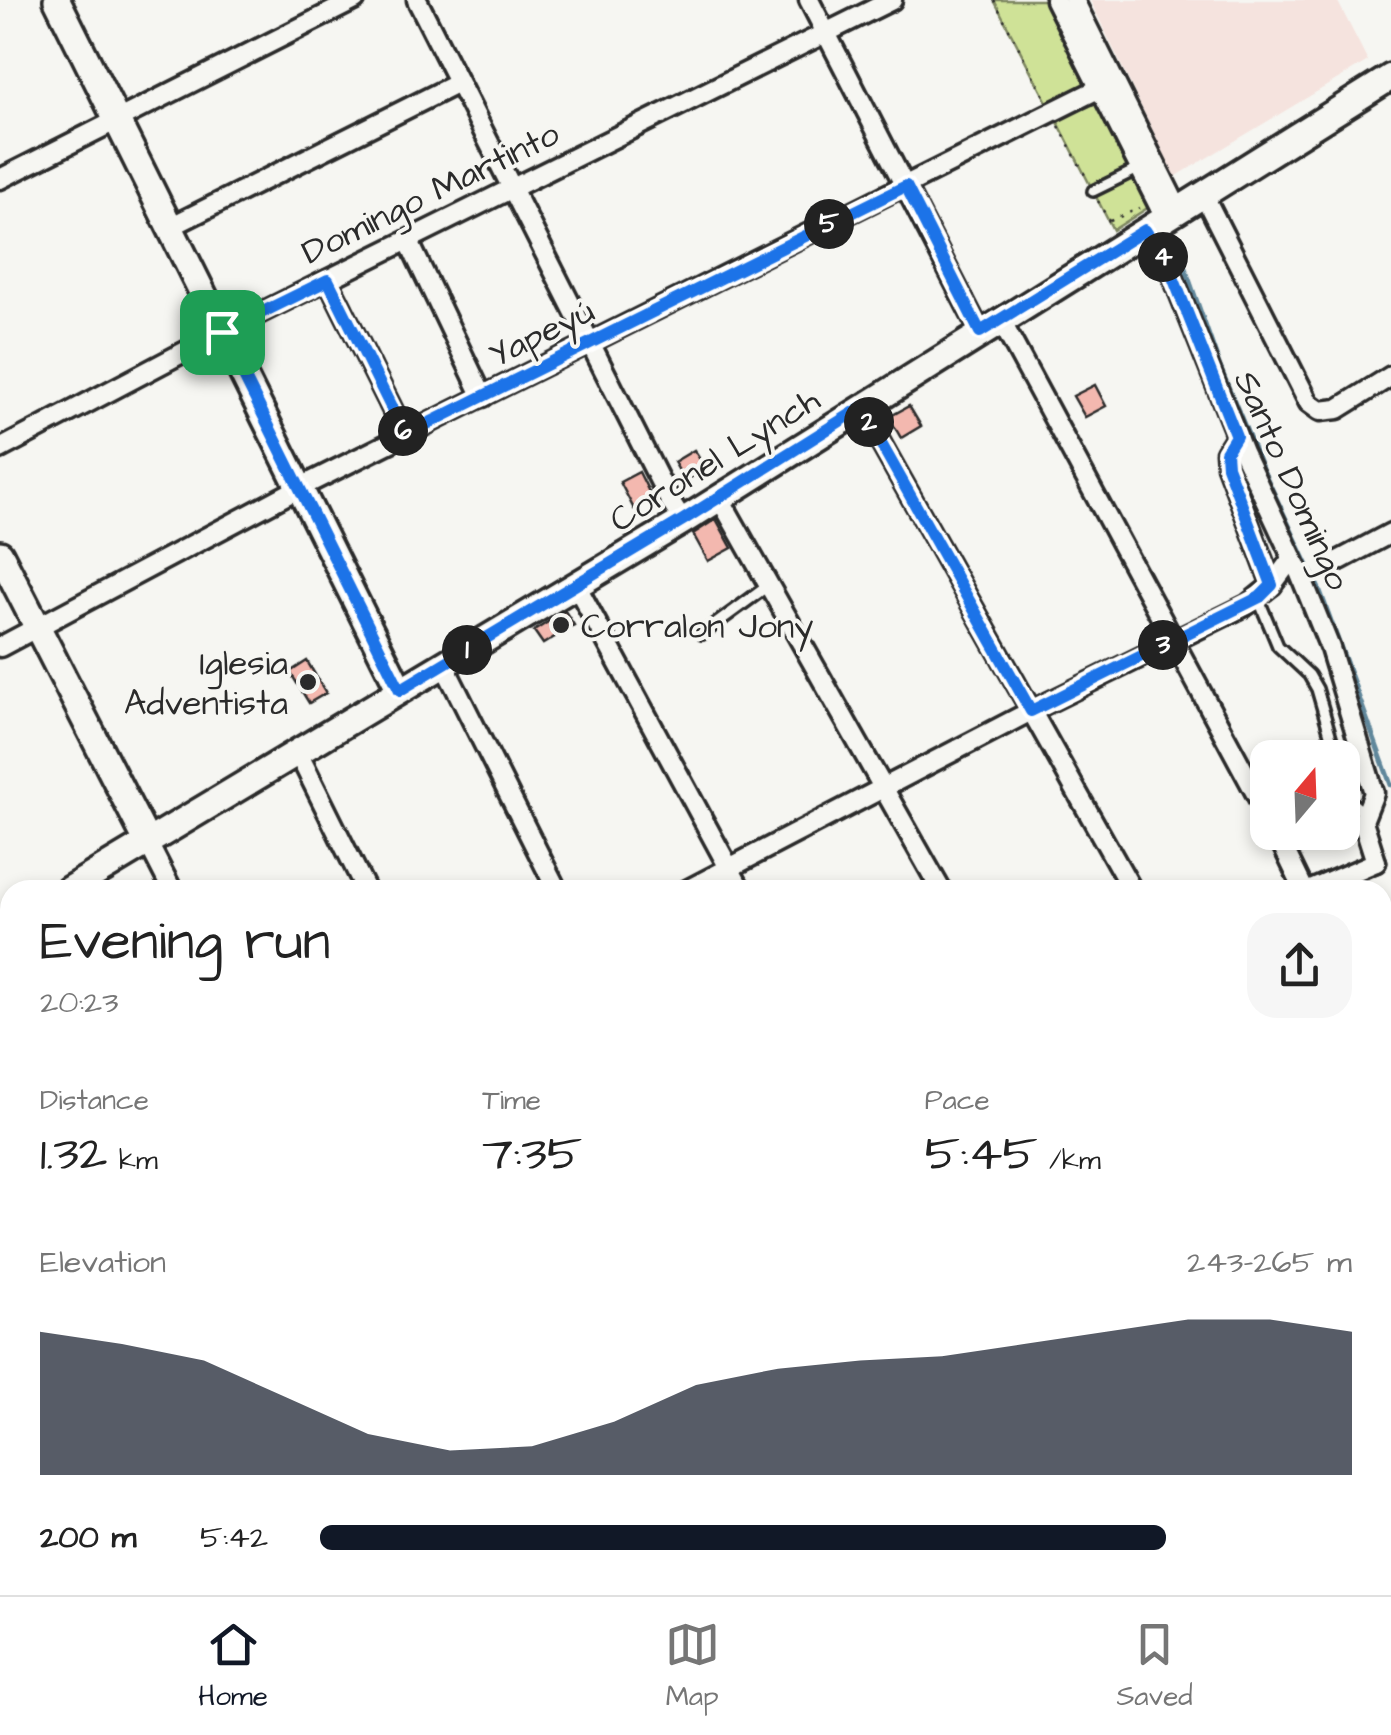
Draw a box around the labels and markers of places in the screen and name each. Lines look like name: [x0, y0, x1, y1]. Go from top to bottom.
pin: 5: [804, 199, 854, 249]
pin: 4: [1138, 232, 1188, 282]
pin: [180, 290, 265, 375]
pin: 2: [844, 397, 894, 447]
pin: 6: [378, 406, 428, 456]
place label: Corralon Jony: [581, 602, 814, 652]
marker: Corralon Jony: [550, 614, 572, 636]
pin: 3: [1138, 620, 1188, 670]
pin: 1: [442, 625, 492, 675]
place label: Iglesia Adventista: [124, 639, 288, 728]
marker: Iglesia Adventista: [297, 671, 319, 693]

